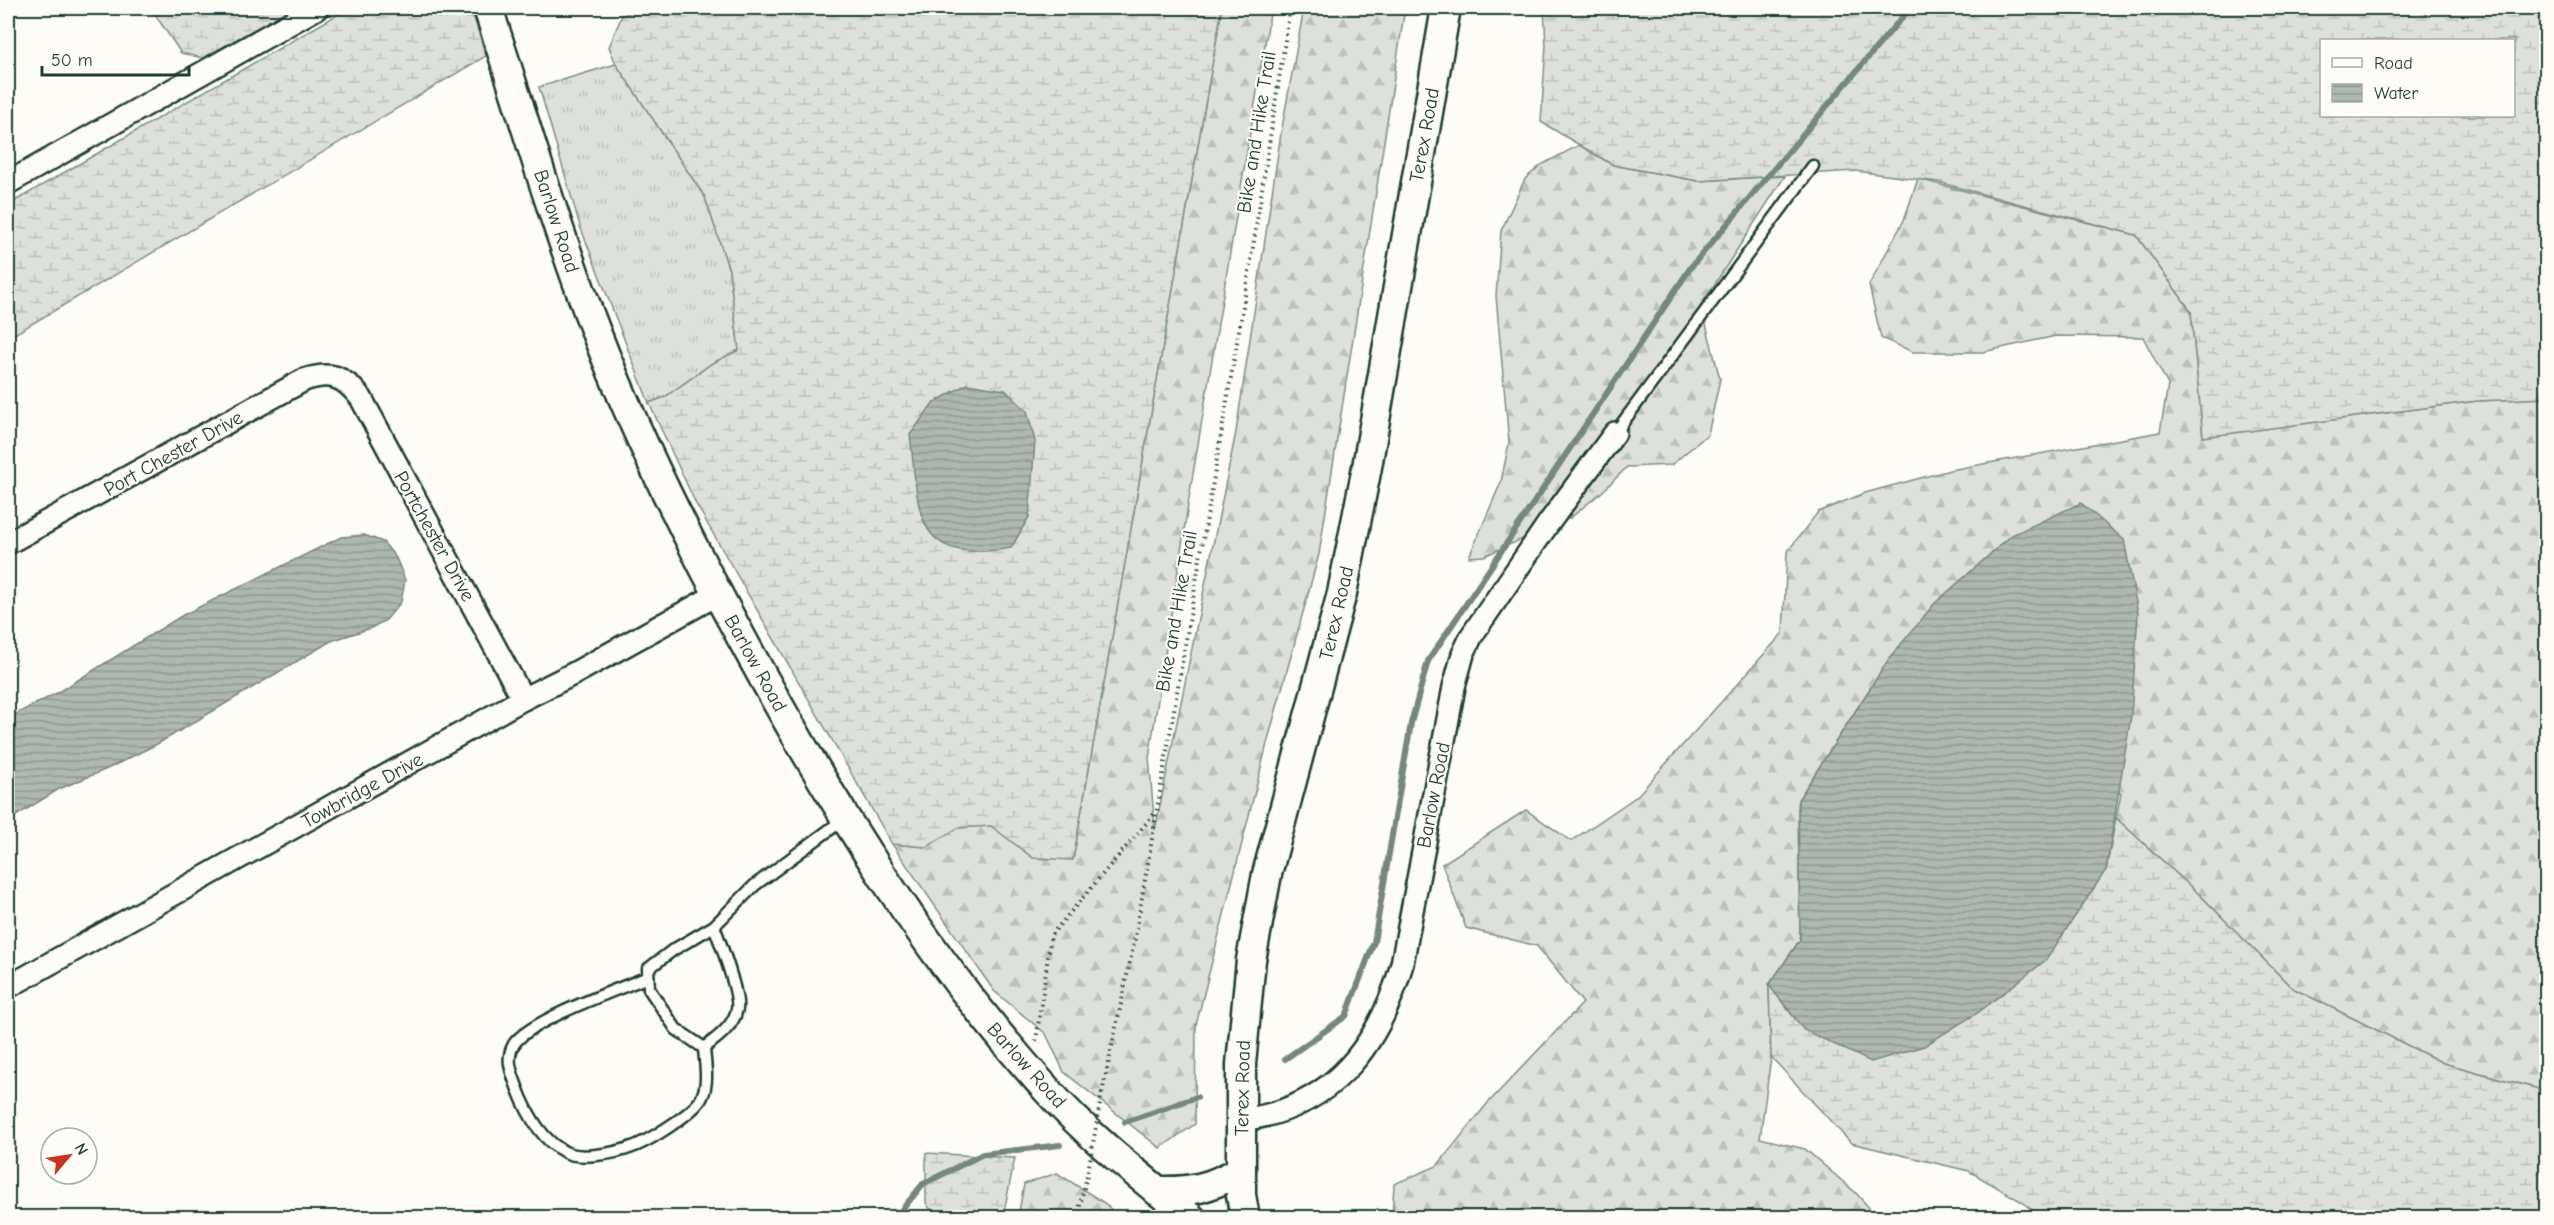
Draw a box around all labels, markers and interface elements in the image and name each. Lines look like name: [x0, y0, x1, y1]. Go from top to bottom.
scale bar: [42, 39, 189, 77]
legend: [2320, 39, 2515, 117]
street label: Bike and Hike Trail: [1232, 49, 1281, 215]
text: 50 m: [51, 50, 93, 71]
text: Road: [2374, 53, 2413, 74]
text: Water: [2374, 83, 2419, 104]
street label: Terex Road: [1405, 86, 1444, 184]
street label: Barlow Road: [529, 167, 584, 276]
street label: Port Chester Drive: [100, 406, 247, 501]
street label: Portchester Drive: [389, 467, 480, 605]
street label: Bike and Hike Trail: [1151, 528, 1202, 694]
street label: Terex Road: [1315, 564, 1358, 662]
street label: Barlow Road: [719, 611, 792, 716]
street label: Barlow Road: [1412, 740, 1455, 850]
street label: Towbridge Drive: [298, 748, 427, 833]
street label: Barlow Road: [982, 1018, 1071, 1113]
street label: Terex Road: [1230, 1040, 1255, 1136]
north arrow: [39, 1126, 99, 1186]
text: N: [71, 1140, 92, 1158]

